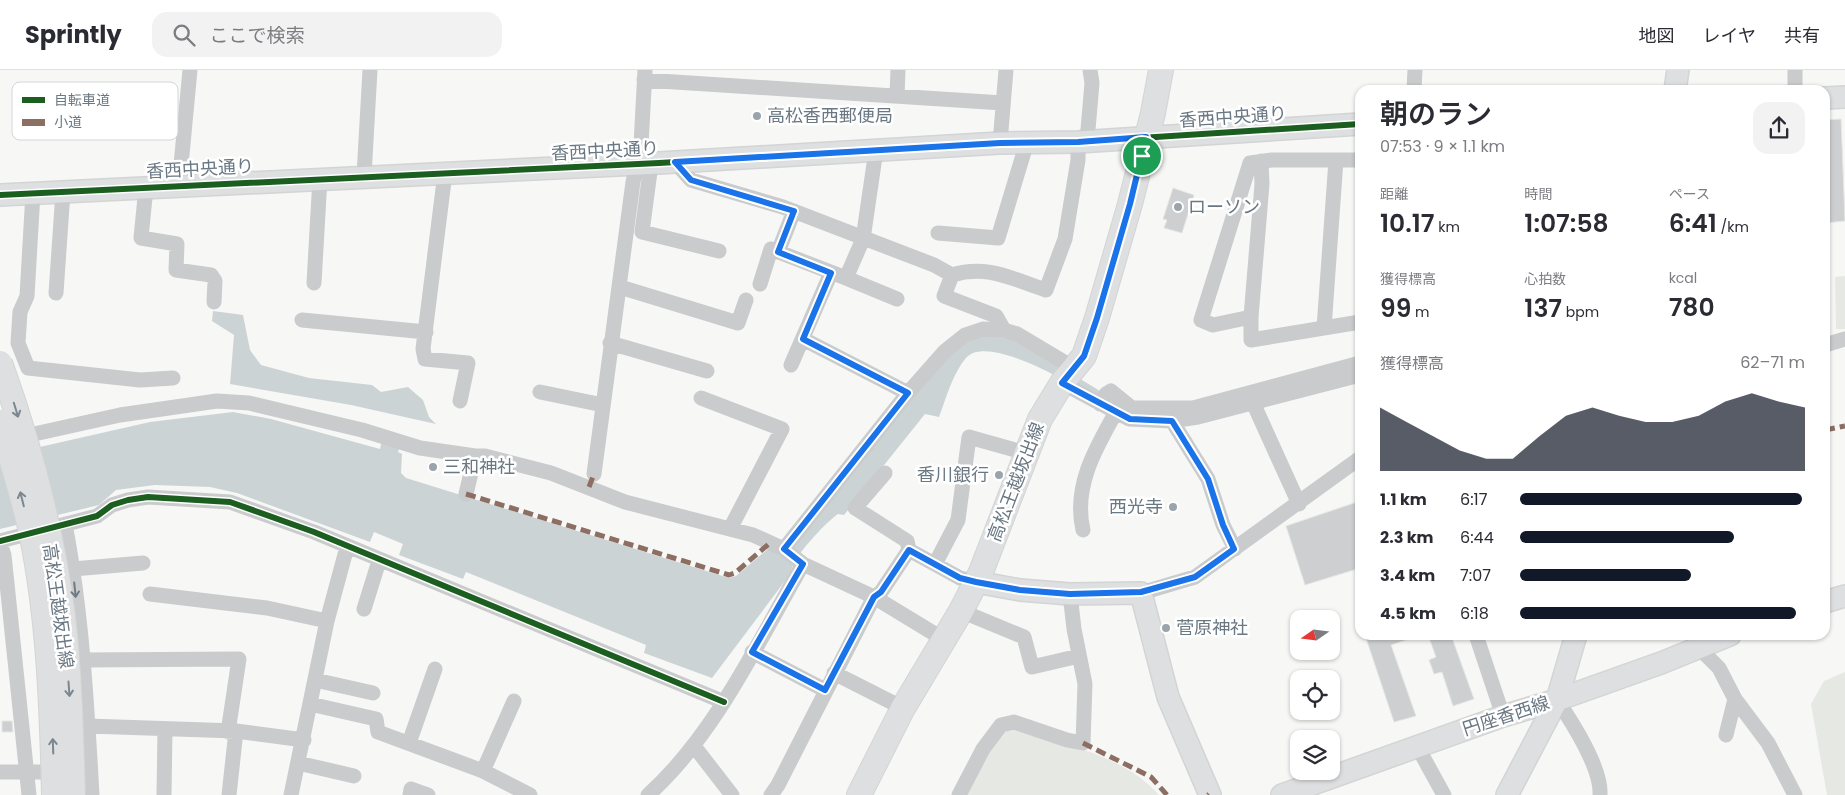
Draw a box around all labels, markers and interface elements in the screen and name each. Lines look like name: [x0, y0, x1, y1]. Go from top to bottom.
search box: [152, 12, 502, 57]
text: Sprintly: [25, 18, 122, 51]
icon: search: [170, 21, 198, 49]
text: ここで検索: [210, 22, 305, 49]
text: 地図: [1639, 23, 1675, 48]
text: レイヤ: [1703, 23, 1756, 48]
text: 共有: [1784, 23, 1820, 48]
legend: [12, 82, 178, 140]
text: 自転車道: [54, 90, 110, 110]
text: 朝のラン: [1380, 95, 1492, 134]
street label: 香西中央通り: [1178, 100, 1288, 133]
button: share: [1753, 102, 1805, 154]
place label: 高松香西郵便局: [767, 103, 893, 128]
marker: 高松香西郵便局: [751, 110, 763, 122]
text: 小道: [54, 112, 82, 132]
street label: 香西中央通り: [550, 135, 660, 166]
pin: [1121, 135, 1163, 177]
text: 07:53 · 9 × 1.1 km: [1380, 135, 1505, 158]
icon: arrive: [1128, 142, 1156, 170]
street label: 香西中央通り: [145, 153, 255, 184]
text: 距離: [1380, 184, 1408, 204]
text: 時間: [1524, 184, 1552, 204]
text: ペース: [1669, 184, 1710, 204]
place label: ローソン: [1188, 194, 1260, 219]
marker: ローソン: [1172, 201, 1184, 213]
text: 10.17: [1380, 206, 1434, 241]
text: 1:07:58: [1524, 206, 1609, 241]
text: 6:41: [1669, 206, 1717, 241]
text: km: [1434, 217, 1460, 237]
text: /km: [1717, 217, 1749, 237]
text: kcal: [1669, 268, 1697, 288]
text: 獲得標高: [1380, 269, 1436, 289]
text: 心拍数: [1524, 269, 1566, 289]
text: 780: [1669, 290, 1715, 325]
text: 99: [1380, 291, 1411, 326]
text: 137: [1524, 291, 1562, 326]
text: m: [1411, 302, 1429, 322]
text: bpm: [1562, 302, 1599, 322]
text: 62–71 m: [1740, 351, 1805, 374]
text: 獲得標高: [1380, 352, 1444, 375]
one-way arrow: [12, 401, 21, 417]
street label: 高松王越坂出線: [981, 419, 1050, 545]
place label: 三和神社: [443, 454, 515, 479]
marker: 三和神社: [427, 461, 439, 473]
place label: 香川銀行: [917, 462, 989, 487]
marker: 香川銀行: [993, 469, 1005, 481]
text: 1.1 km: [1380, 488, 1427, 511]
text: 6:17: [1460, 488, 1487, 511]
one-way arrow: [17, 491, 26, 507]
place label: 西光寺: [1109, 494, 1163, 519]
marker: 西光寺: [1167, 501, 1179, 513]
text: 2.3 km: [1380, 526, 1434, 549]
text: 6:44: [1460, 526, 1494, 549]
street label: 高松王越坂出線: [37, 542, 80, 670]
text: 3.4 km: [1380, 564, 1435, 587]
text: 7:07: [1460, 564, 1491, 587]
one-way arrow: [70, 581, 80, 597]
text: 4.5 km: [1380, 602, 1436, 625]
text: 6:18: [1460, 602, 1489, 625]
north arrow: [1290, 610, 1340, 660]
map controls: [1290, 610, 1340, 780]
place label: 菅原神社: [1176, 615, 1248, 640]
marker: 菅原神社: [1160, 622, 1172, 634]
button: locate: [1290, 670, 1340, 720]
one-way arrow: [64, 680, 73, 696]
street label: 円座香西線: [1459, 690, 1553, 741]
button: layers: [1290, 730, 1340, 780]
one-way arrow: [48, 739, 57, 755]

